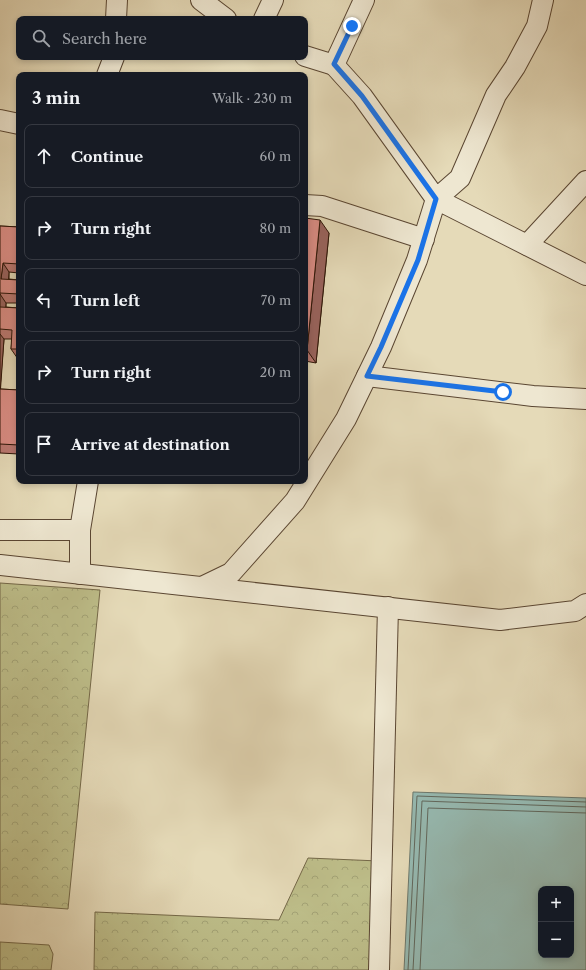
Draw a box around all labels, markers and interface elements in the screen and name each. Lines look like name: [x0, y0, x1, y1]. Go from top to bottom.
search box: [16, 16, 308, 60]
route end: [343, 17, 361, 35]
icon: search: [30, 27, 52, 49]
text: Search here: [62, 29, 147, 48]
text: 3 min: [32, 88, 81, 108]
text: Walk · 230 m: [212, 90, 292, 106]
icon: ahead: [33, 145, 55, 167]
text: Continue: [71, 147, 143, 166]
text: 60 m: [260, 148, 291, 164]
icon: right: [33, 217, 55, 239]
text: Turn right: [71, 219, 151, 238]
text: 80 m: [259, 220, 291, 236]
icon: left: [33, 289, 55, 311]
text: Turn left: [71, 291, 140, 310]
text: 70 m: [261, 292, 291, 308]
icon: right: [33, 361, 55, 383]
text: Turn right: [71, 363, 151, 382]
text: 20 m: [260, 364, 291, 380]
route start: [494, 383, 512, 401]
icon: arrive: [33, 433, 55, 455]
text: Arrive at destination: [71, 435, 230, 454]
map controls: [538, 886, 574, 958]
button: +: [538, 886, 574, 922]
button: −: [538, 922, 574, 958]

